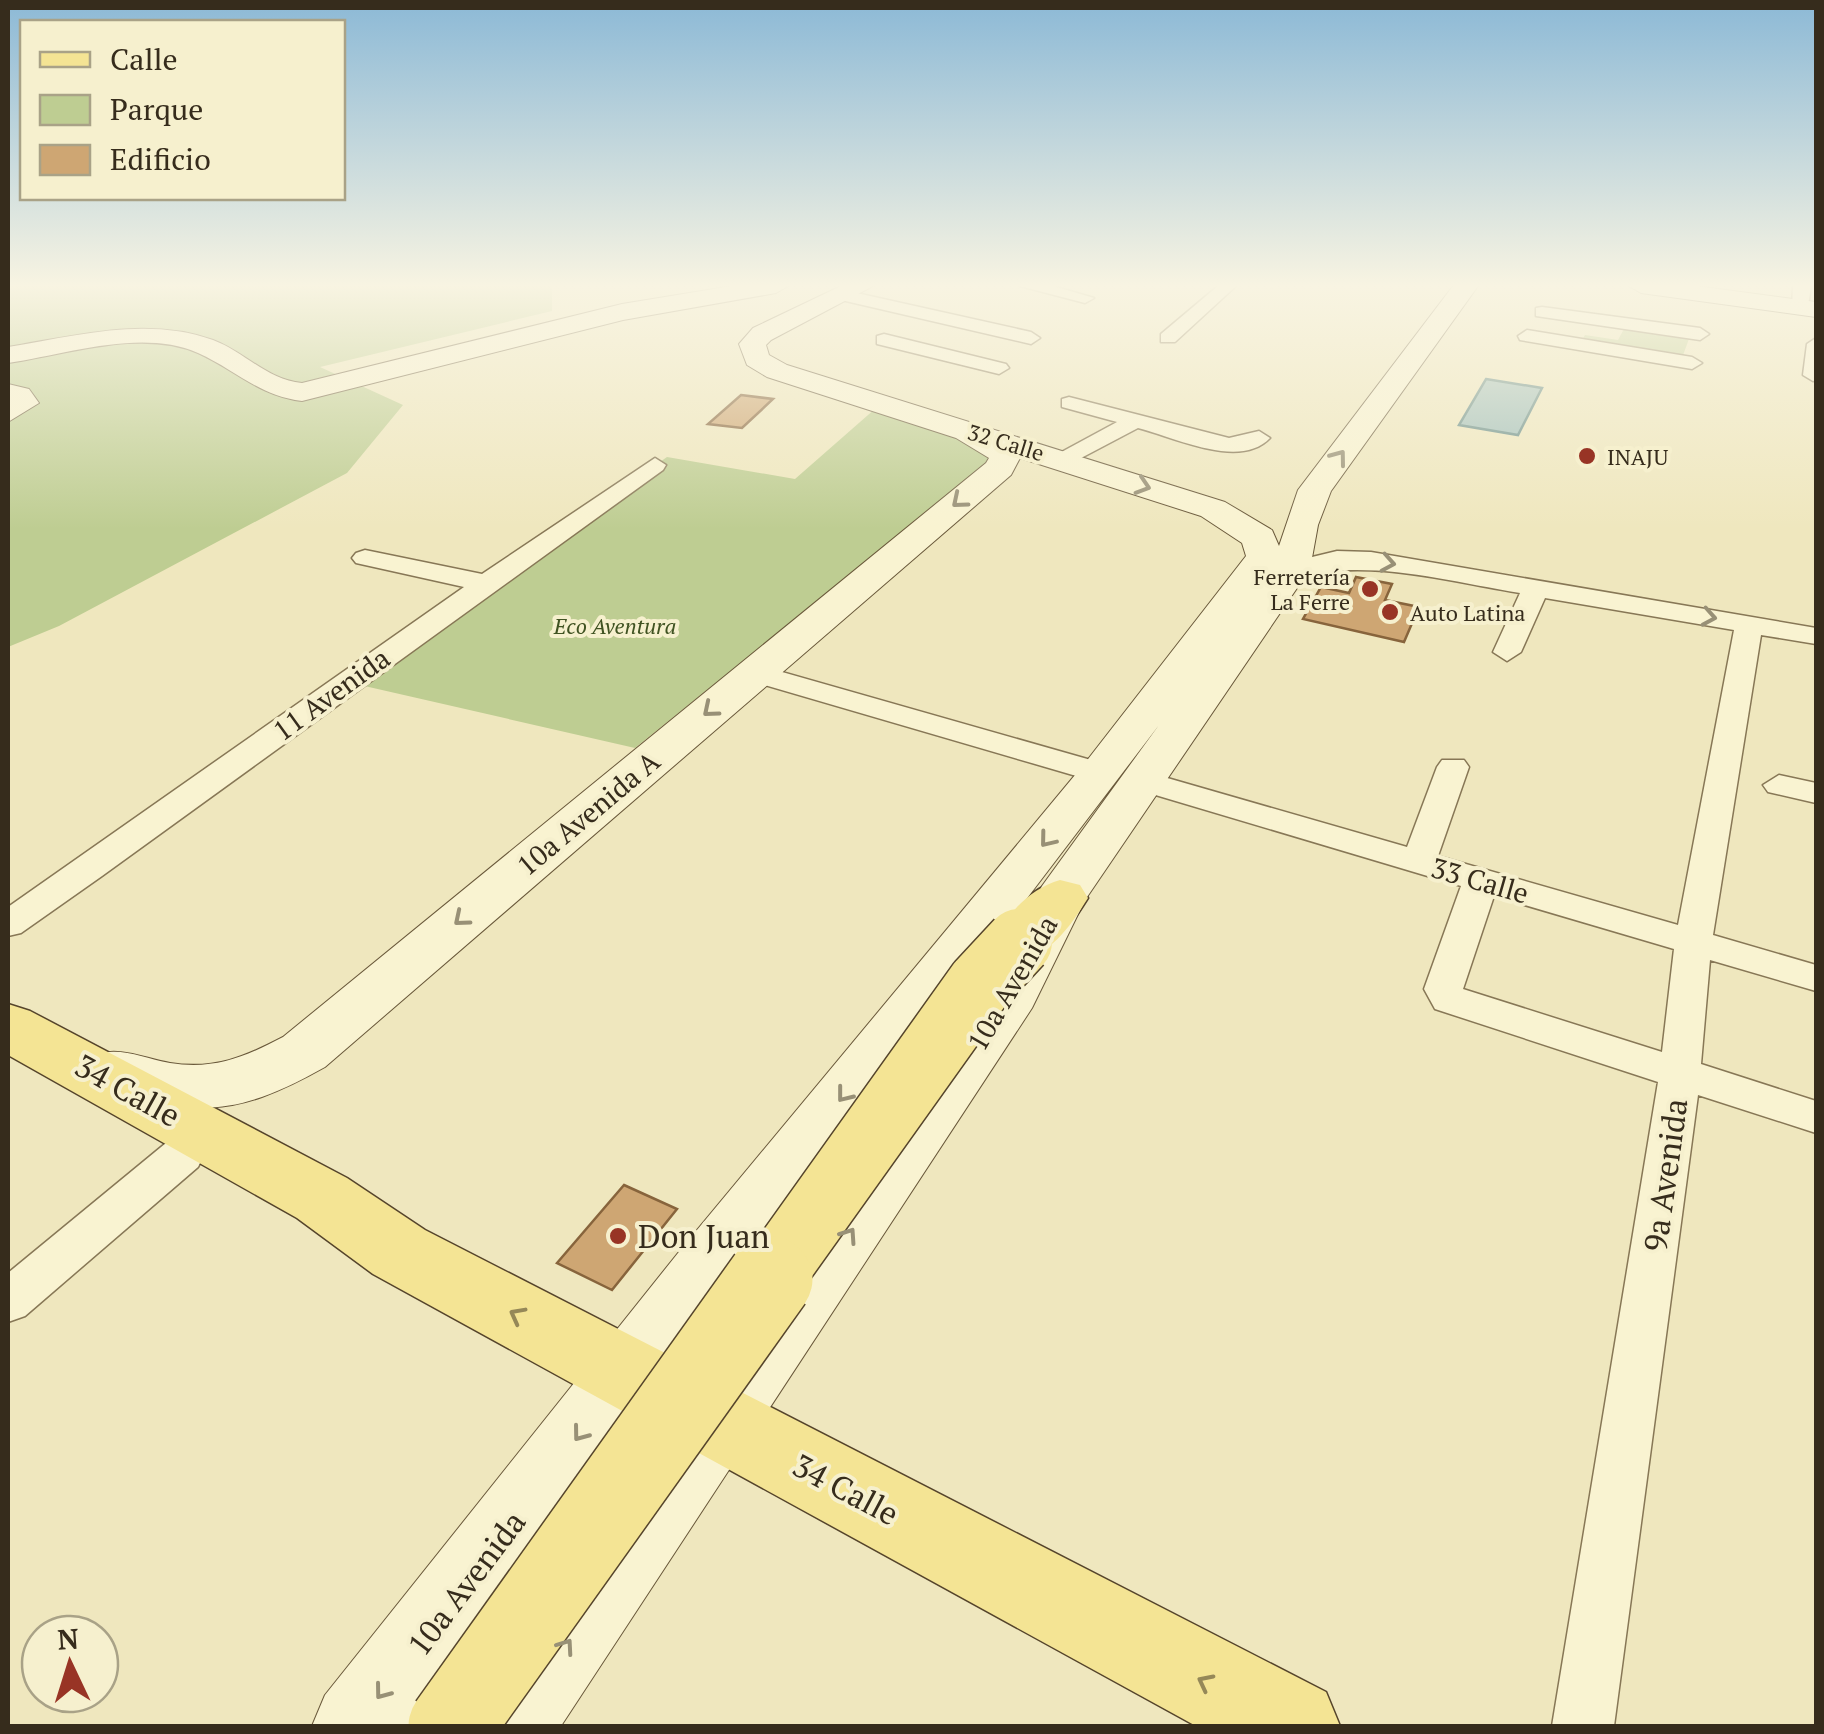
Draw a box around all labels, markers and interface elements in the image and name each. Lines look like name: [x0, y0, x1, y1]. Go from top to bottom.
legend: [20, 20, 345, 200]
text: Calle: [110, 39, 178, 79]
text: Parque: [110, 89, 203, 129]
text: Edificio: [110, 139, 211, 179]
street label: 32 Calle: [964, 417, 1048, 467]
place label: INAJU: [1607, 442, 1668, 471]
marker: INAJU: [1576, 445, 1598, 467]
one-way arrow: [1327, 450, 1345, 468]
one-way arrow: [1133, 474, 1150, 494]
one-way arrow: [953, 490, 971, 508]
one-way arrow: [1380, 552, 1396, 573]
place label: Ferretería La Ferre: [1254, 562, 1350, 616]
marker: Ferretería La Ferre: [1359, 578, 1381, 600]
place label: Auto Latina: [1410, 598, 1525, 627]
marker: Auto Latina: [1379, 601, 1401, 623]
one-way arrow: [1700, 606, 1717, 627]
park label: Eco Aventura: [553, 611, 676, 640]
street label: 11 Avenida: [265, 639, 397, 749]
one-way arrow: [704, 698, 722, 716]
street label: 10a Avenida A: [509, 742, 668, 884]
one-way arrow: [1041, 829, 1059, 847]
street label: 33 Calle: [1427, 848, 1533, 912]
one-way arrow: [455, 908, 473, 926]
street label: 10a Avenida: [959, 909, 1065, 1057]
street label: 34 Calle: [68, 1044, 188, 1136]
one-way arrow: [838, 1083, 856, 1101]
street label: 9a Avenida: [1633, 1096, 1697, 1254]
place label: Don Juan: [638, 1215, 770, 1257]
marker: Don Juan: [607, 1225, 629, 1247]
one-way arrow: [837, 1227, 856, 1245]
one-way arrow: [510, 1307, 528, 1327]
one-way arrow: [574, 1423, 592, 1441]
street label: 34 Calle: [786, 1444, 906, 1534]
street label: 10a Avenida: [398, 1502, 534, 1664]
north arrow: [20, 1614, 120, 1714]
text: N: [56, 1619, 80, 1658]
one-way arrow: [554, 1639, 572, 1658]
one-way arrow: [1198, 1675, 1216, 1694]
one-way arrow: [377, 1681, 394, 1699]

